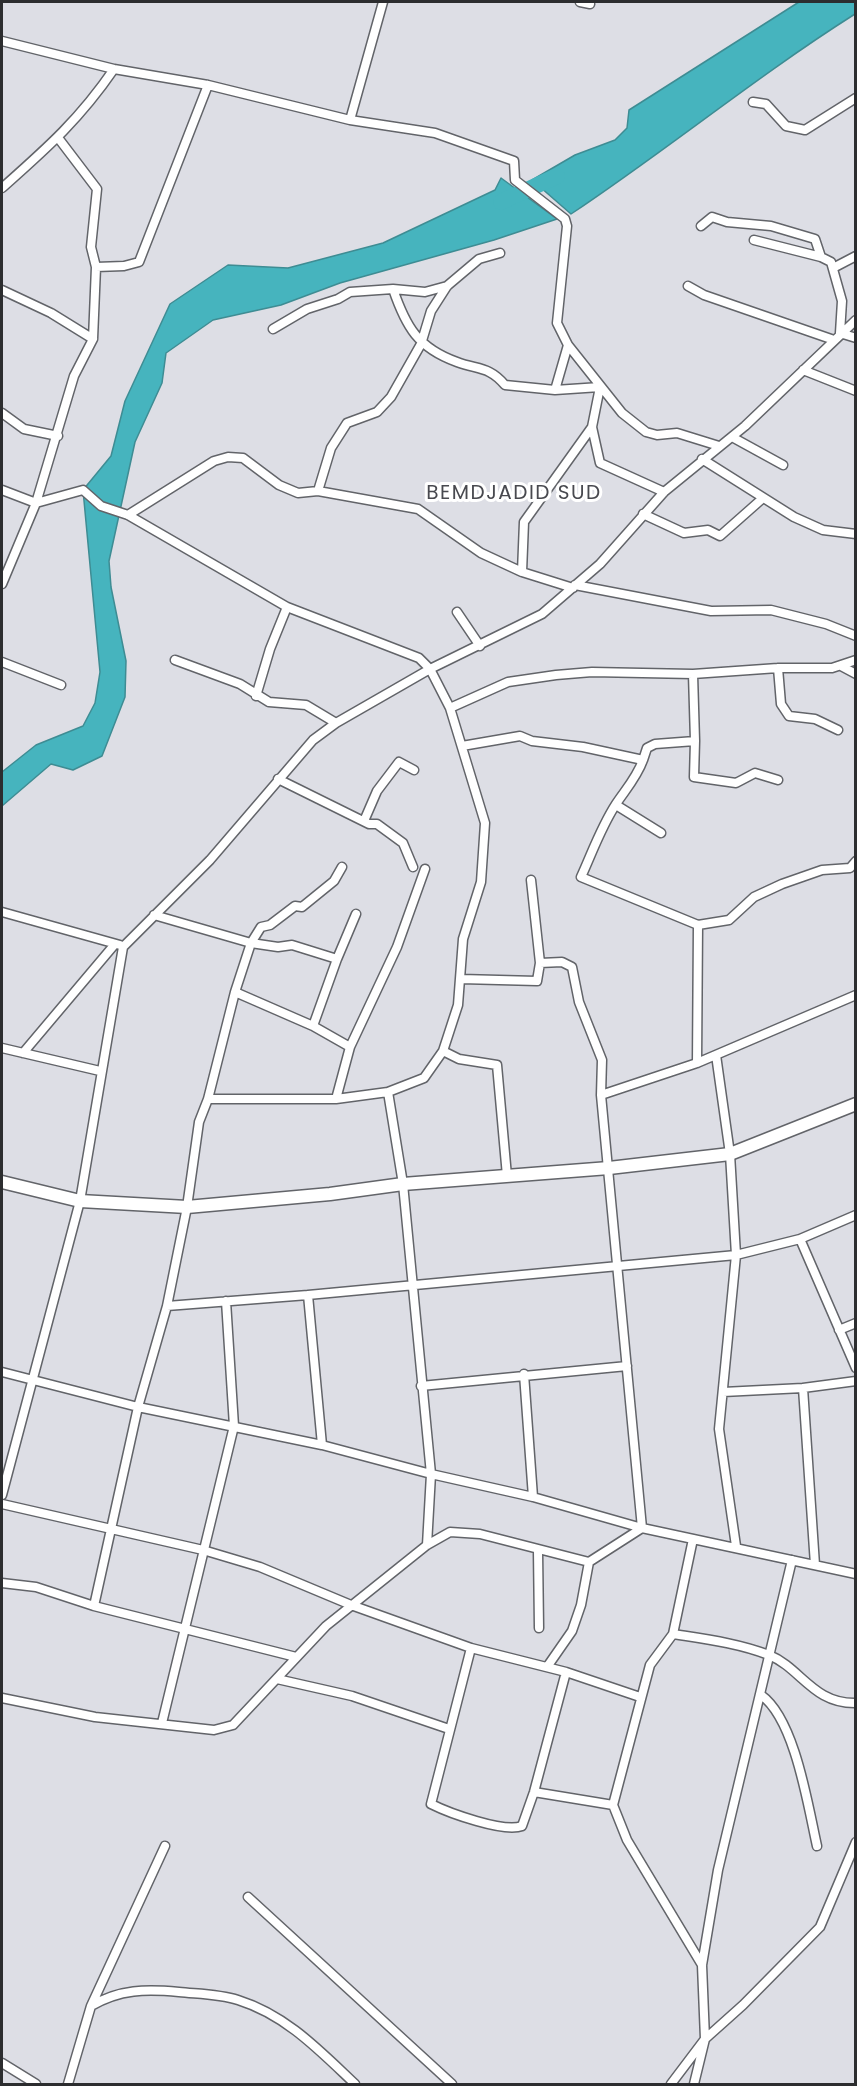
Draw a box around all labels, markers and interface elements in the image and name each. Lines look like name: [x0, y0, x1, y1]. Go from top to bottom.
district label: BEMDJADID SUD: [426, 482, 602, 506]

